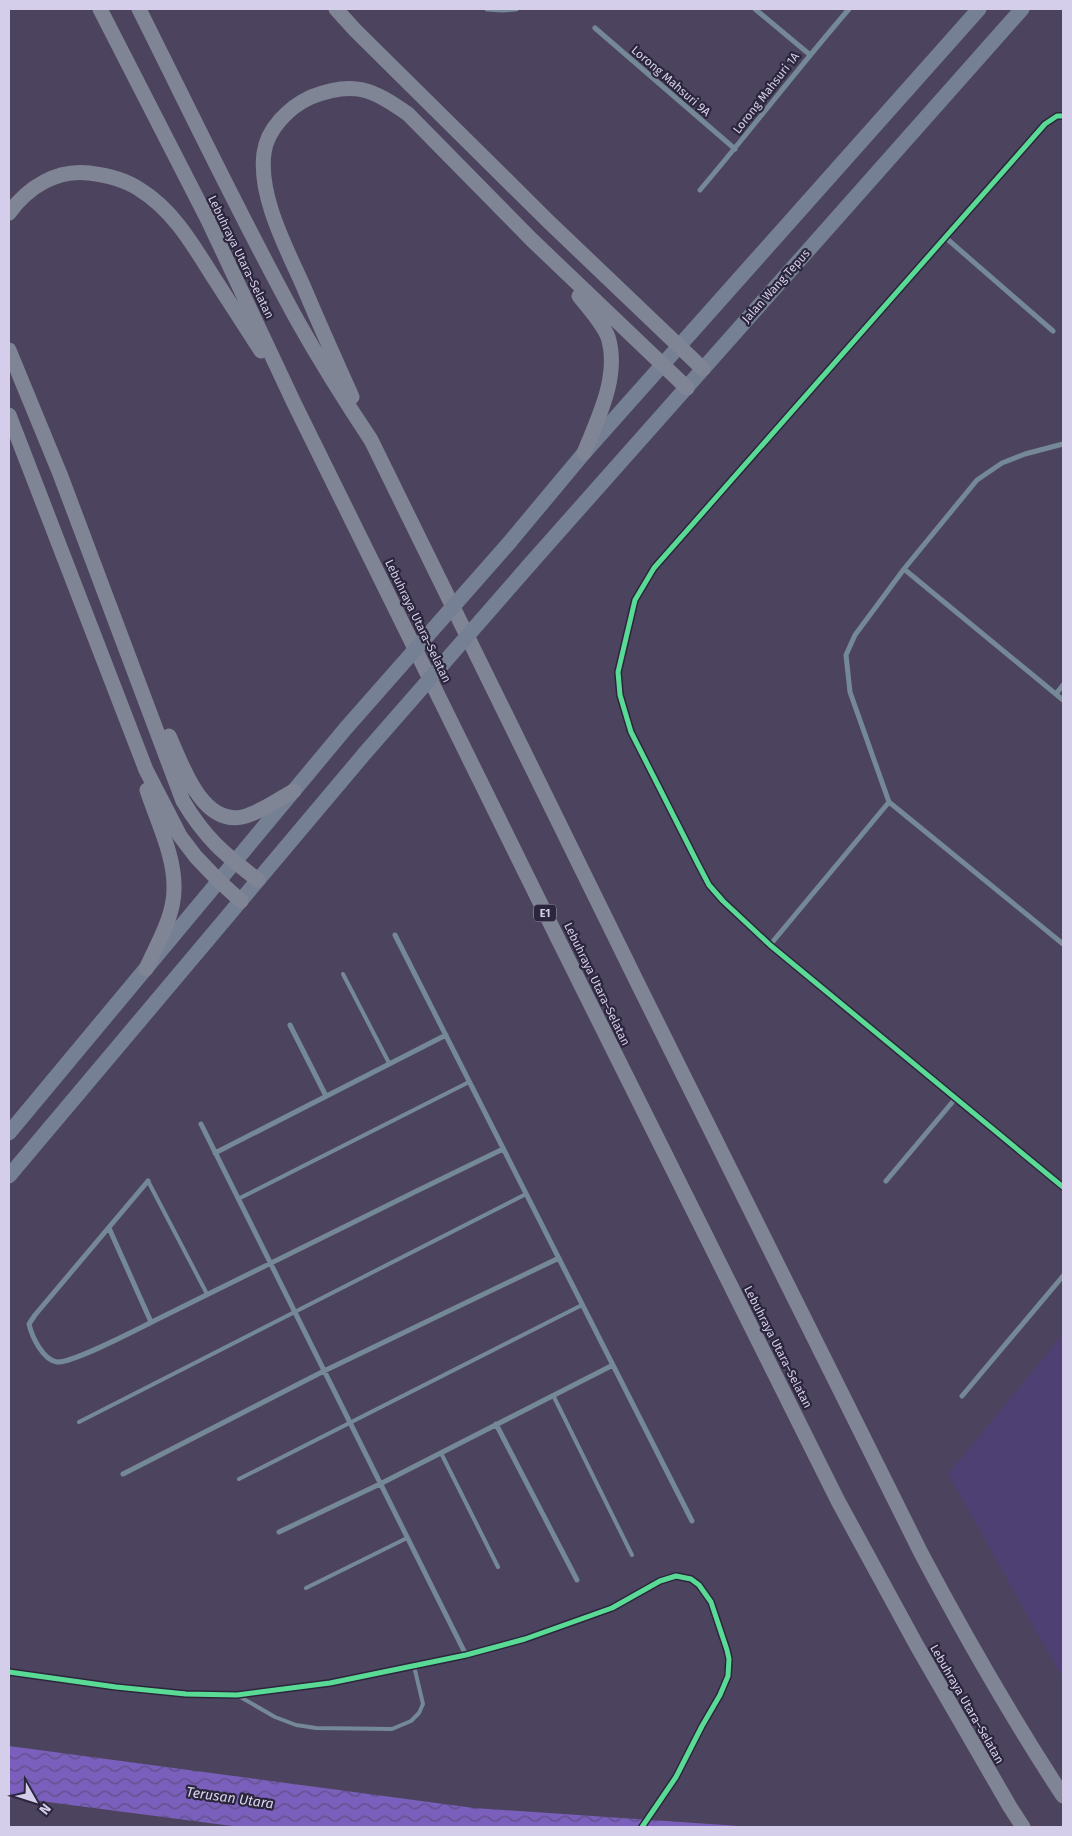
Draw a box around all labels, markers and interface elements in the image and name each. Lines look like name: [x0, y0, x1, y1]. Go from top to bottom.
street label: Lorong Mahsuri 9A: [629, 43, 713, 119]
street label: Lorong Mahsuri 1A: [730, 50, 802, 136]
street label: Lebuhraya Utara–Selatan: [205, 193, 277, 321]
street label: Jalan Wang Tepus: [739, 246, 813, 326]
street label: Lebuhraya Utara–Selatan: [382, 557, 454, 685]
road number: E1: [534, 904, 556, 921]
street label: Lebuhraya Utara–Selatan: [561, 920, 633, 1048]
street label: Lebuhraya Utara–Selatan: [741, 1284, 815, 1410]
street label: Lebuhraya Utara–Selatan: [927, 1642, 1007, 1766]
north arrow: [10, 1776, 60, 1826]
water label: Terusan Utara: [185, 1783, 275, 1813]
text: N: [35, 1800, 54, 1818]

